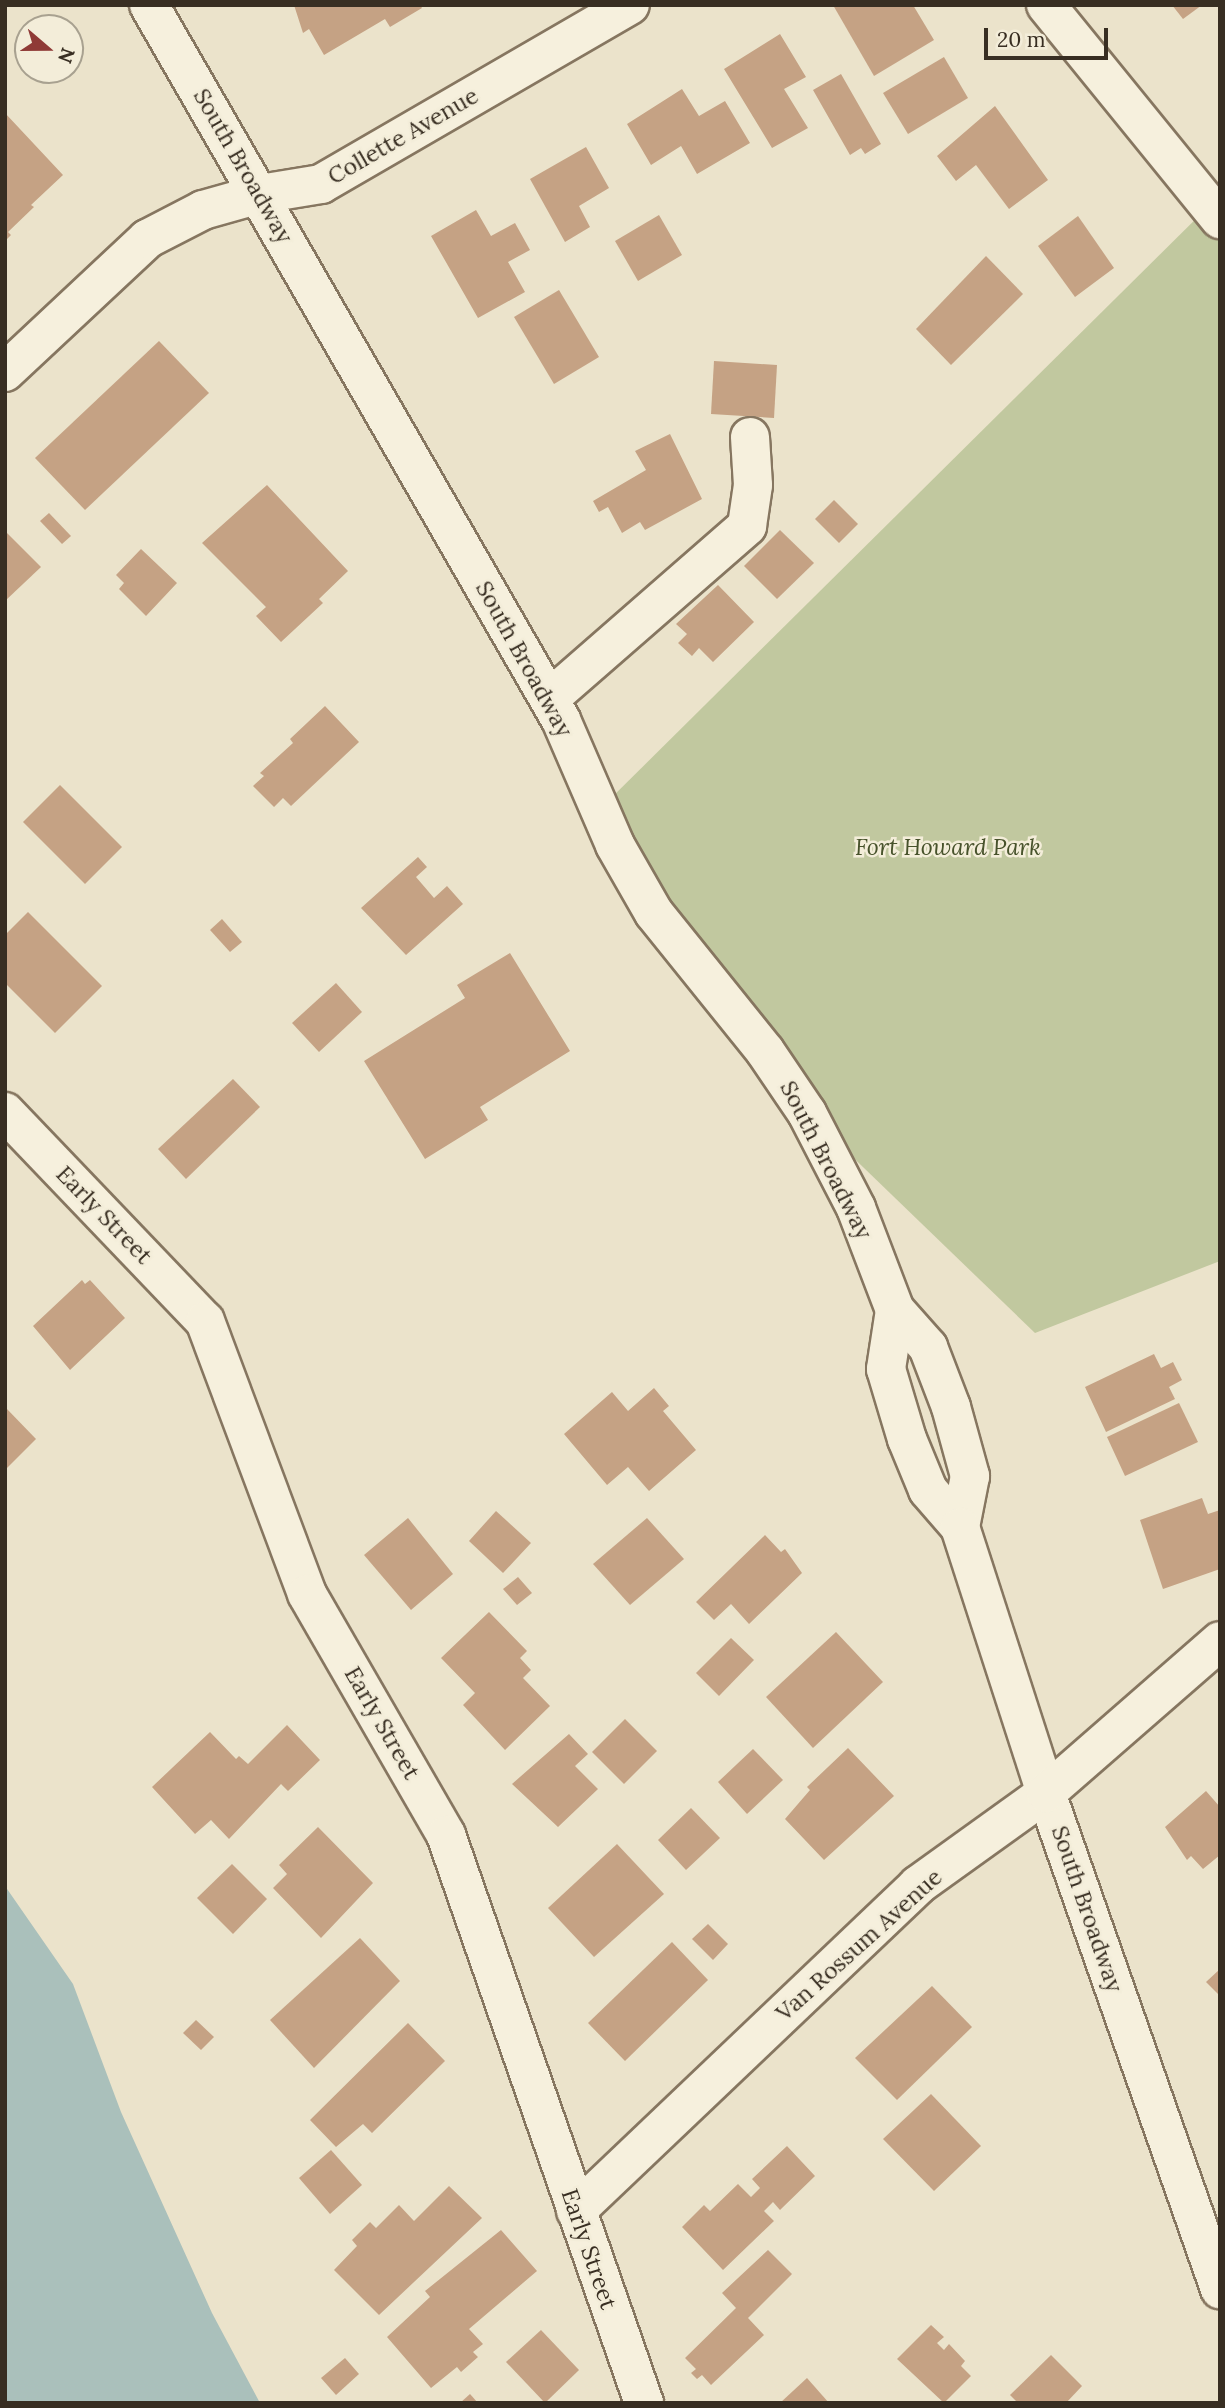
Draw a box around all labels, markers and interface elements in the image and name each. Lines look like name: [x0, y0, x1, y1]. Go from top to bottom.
north arrow: [14, 14, 84, 84]
scale bar: [987, 14, 1111, 58]
text: 20 m: [997, 26, 1046, 53]
text: N: [53, 44, 81, 67]
street label: Collette Avenue: [323, 82, 483, 190]
street label: South Broadway: [188, 84, 298, 248]
street label: South Broadway: [470, 576, 578, 742]
park label: Fort Howard Park: [855, 833, 1041, 861]
street label: South Broadway: [774, 1076, 878, 1244]
street label: Early Street: [50, 1160, 158, 1270]
street label: Early Street: [339, 1662, 425, 1784]
street label: South Broadway: [1046, 1822, 1128, 1996]
street label: Van Rossum Avenue: [770, 1863, 948, 2027]
street label: Early Street: [556, 2185, 622, 2313]

